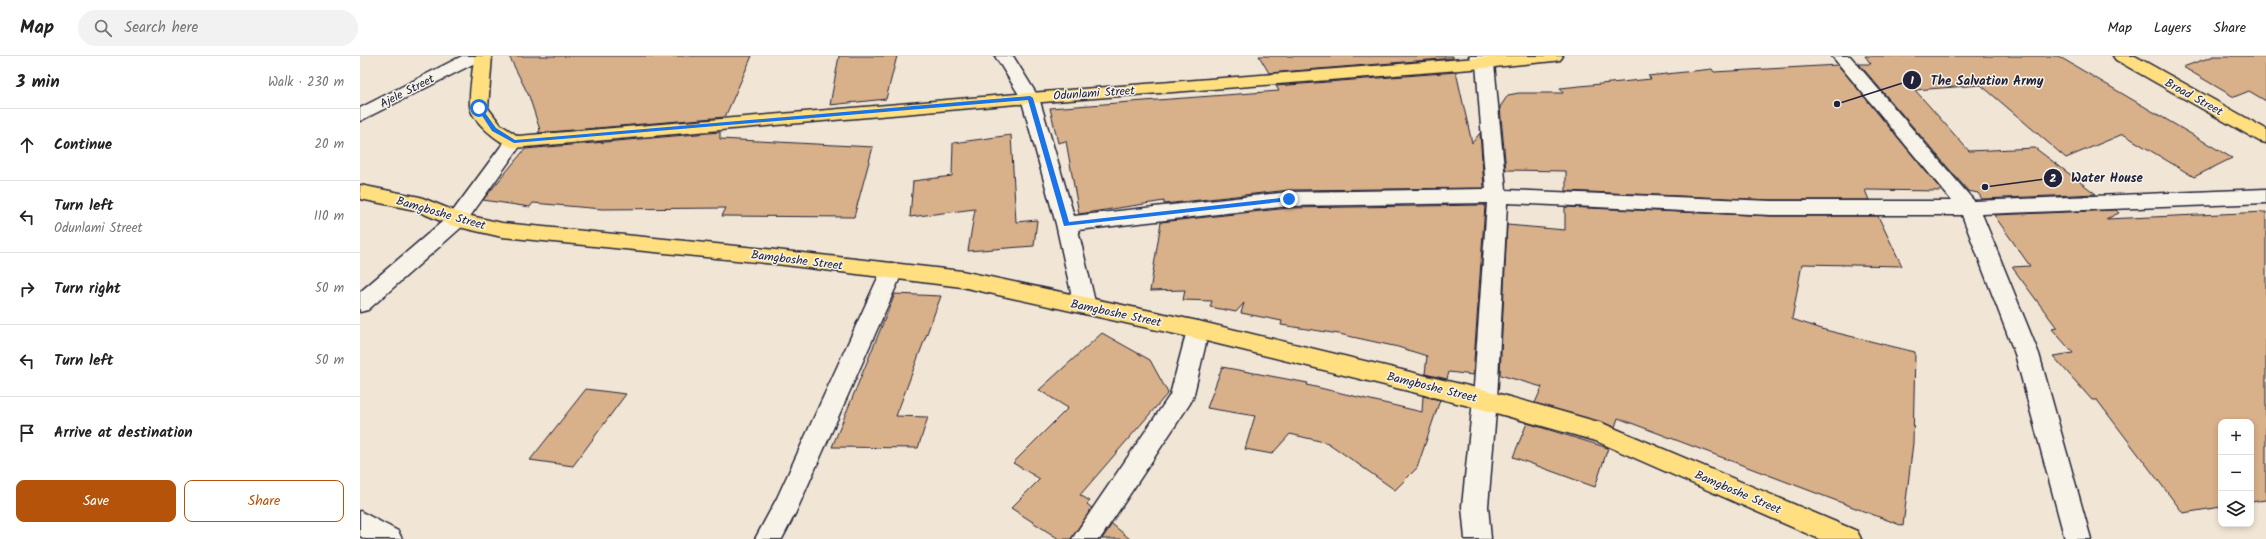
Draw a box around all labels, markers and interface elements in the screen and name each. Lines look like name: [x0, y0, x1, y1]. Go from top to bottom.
search box: [78, 10, 358, 46]
text: Map: [20, 13, 54, 43]
text: Search here: [124, 16, 198, 40]
icon: search: [92, 17, 114, 39]
text: Map: [2108, 17, 2132, 39]
text: Layers: [2154, 17, 2192, 39]
text: Share: [2214, 17, 2246, 39]
callout: The Salvation Army: [1902, 68, 2051, 93]
text: 3 min: [16, 69, 60, 96]
street label: Ajele Street: [376, 69, 438, 113]
text: 1: [1910, 71, 1914, 90]
text: The Salvation Army: [1931, 71, 2044, 92]
text: Walk · 230 m: [268, 72, 344, 93]
street label: Broad Street: [2161, 74, 2227, 121]
street label: Odunlami Street: [1053, 81, 1136, 106]
route start: [470, 99, 488, 117]
text: Continue: [54, 133, 112, 157]
icon: ahead: [16, 134, 38, 156]
text: 20 m: [314, 134, 344, 155]
callout: Water House: [2043, 165, 2151, 190]
text: Water House: [2071, 168, 2144, 189]
text: 2: [2050, 169, 2057, 188]
route end: [1280, 190, 1298, 208]
street label: Bamgboshe Street: [394, 192, 488, 235]
text: Turn left: [54, 194, 114, 218]
icon: left: [16, 206, 38, 228]
text: 110 m: [314, 206, 344, 227]
text: Odunlami Street: [54, 218, 143, 239]
street label: Bamgboshe Street: [750, 245, 844, 276]
text: Turn right: [54, 277, 121, 301]
icon: right: [16, 278, 38, 300]
text: 50 m: [315, 278, 344, 299]
street label: Bamgboshe Street: [1069, 295, 1163, 332]
text: Turn left: [54, 349, 114, 373]
icon: left: [16, 350, 38, 372]
text: 50 m: [315, 350, 344, 371]
street label: Bamgboshe Street: [1385, 367, 1479, 408]
map controls: [2218, 419, 2254, 527]
button: +: [2218, 419, 2254, 455]
text: Arrive at destination: [54, 421, 193, 445]
icon: arrive: [16, 422, 38, 444]
button: −: [2218, 455, 2254, 491]
street label: Bamgboshe Street: [1692, 466, 1784, 519]
button: Save: [16, 480, 176, 522]
button: Share: [184, 480, 344, 522]
button: layers: [2218, 491, 2254, 527]

